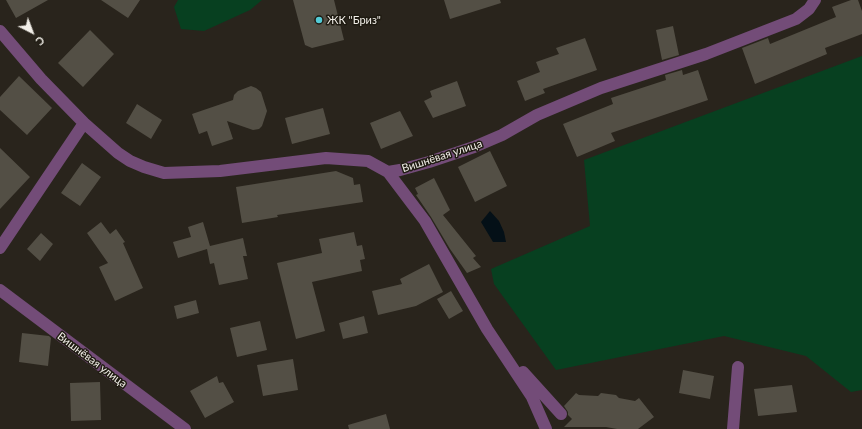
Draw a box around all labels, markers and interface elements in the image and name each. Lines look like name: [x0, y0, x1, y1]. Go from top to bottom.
north arrow: [12, 12, 52, 52]
place label: ЖК "Бриз": [327, 13, 381, 27]
marker: ЖК "Бриз": [314, 15, 324, 25]
text: С: [33, 34, 47, 49]
street label: Вишнёвая улица: [400, 137, 484, 175]
street label: Вишнёвая улица: [55, 330, 129, 390]

